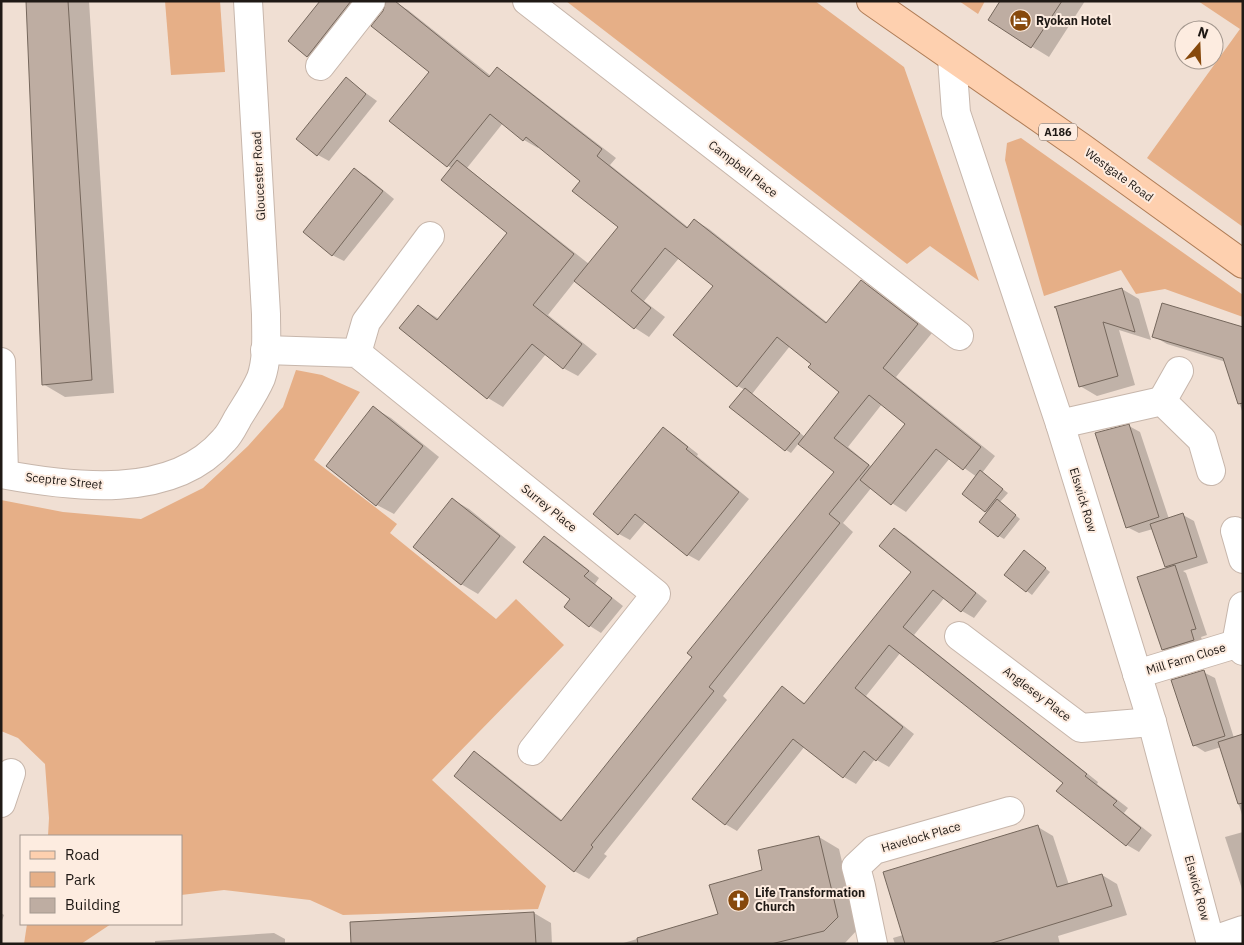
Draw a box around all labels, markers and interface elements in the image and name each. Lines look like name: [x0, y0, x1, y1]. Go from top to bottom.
hotel icon: Ryokan Hotel: [1008, 9, 1032, 33]
place label: Ryokan Hotel: [1036, 13, 1112, 28]
north arrow: [1174, 20, 1224, 70]
text: N: [1196, 23, 1211, 43]
road number: A186: [1039, 124, 1077, 140]
street label: Gloucester Road: [249, 131, 268, 221]
street label: Campbell Place: [706, 137, 781, 201]
street label: Westgate Road: [1082, 145, 1156, 204]
street label: Elswick Row: [1067, 466, 1100, 534]
street label: Sceptre Street: [25, 469, 103, 492]
street label: Surrey Place: [518, 481, 581, 535]
street label: Mill Farm Close: [1144, 639, 1228, 678]
street label: Anglesey Place: [1000, 663, 1075, 724]
street label: Havelock Place: [879, 818, 963, 855]
legend: [20, 835, 182, 925]
text: Road: [65, 845, 100, 864]
street label: Elswick Row: [1182, 854, 1213, 922]
text: Park: [65, 870, 95, 889]
place label: Life Transformation Church: [755, 885, 865, 914]
church icon: Life Transformation Church: [727, 888, 751, 912]
text: Building: [65, 895, 120, 914]

